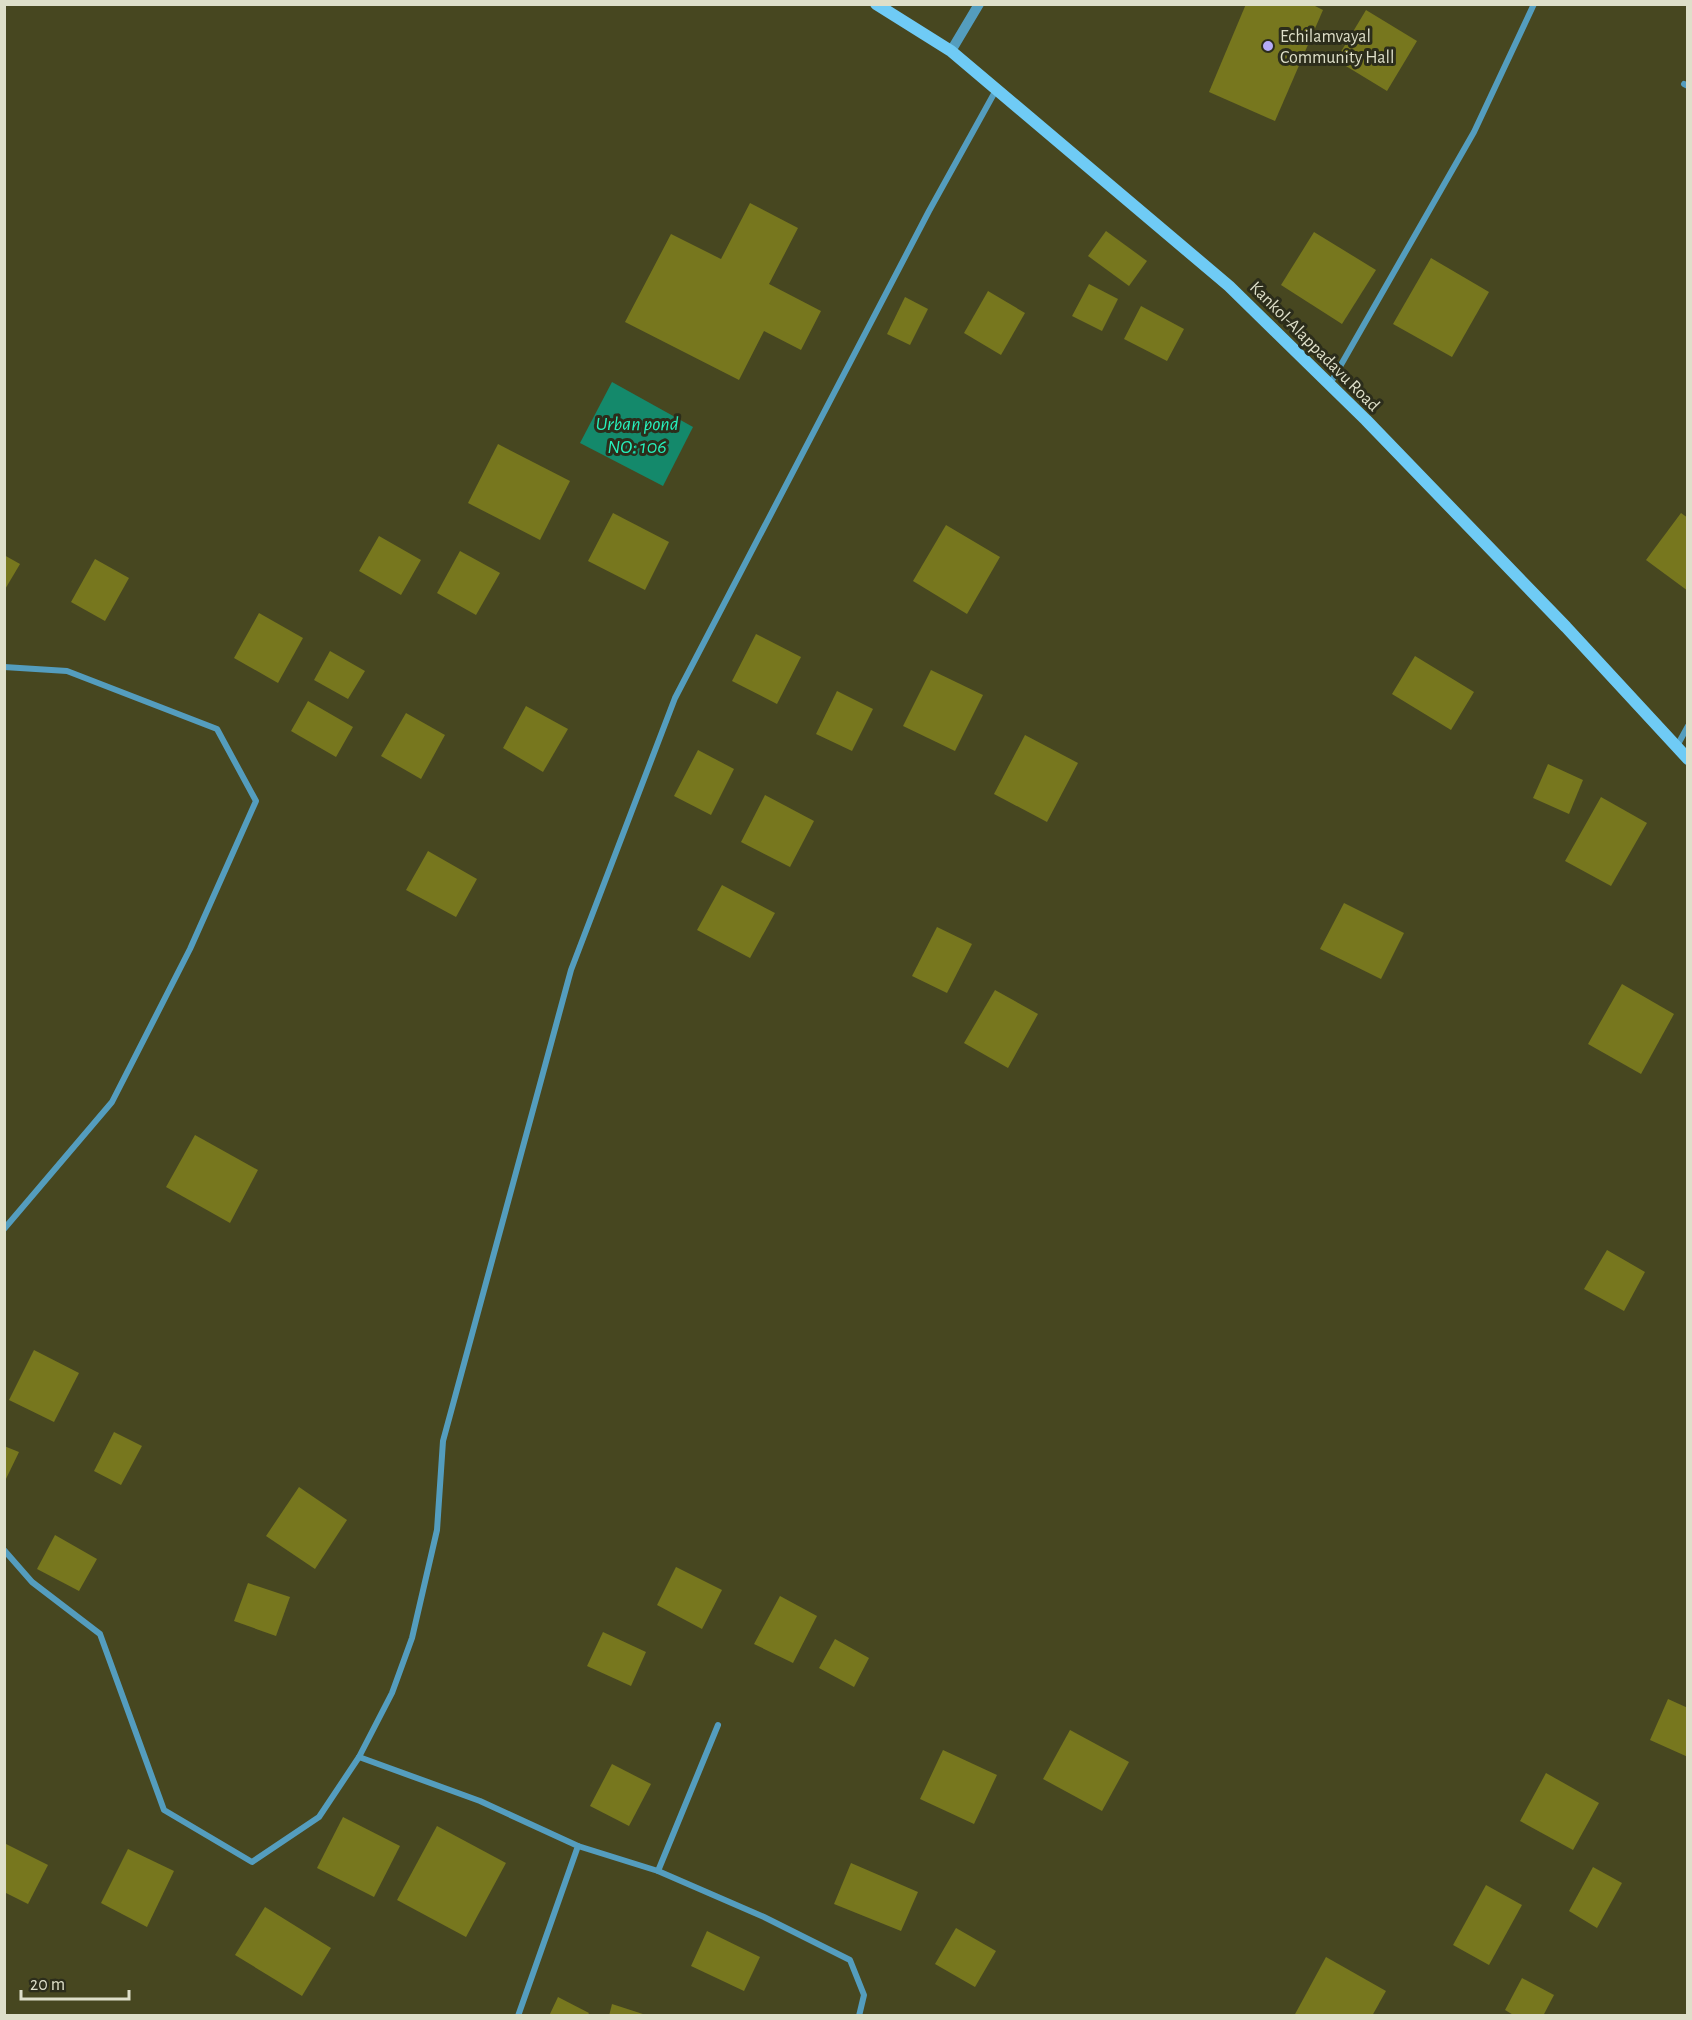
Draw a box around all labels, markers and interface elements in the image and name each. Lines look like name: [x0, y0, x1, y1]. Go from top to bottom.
place label: Echilamvayal Community Hall: [1280, 28, 1394, 67]
marker: Echilamvayal Community Hall: [1261, 39, 1275, 53]
street label: Kankol-Alappadavu Road: [1246, 278, 1383, 415]
water label: Urban pond NO: 106: [595, 414, 679, 457]
scale bar: [21, 1963, 129, 2001]
text: 20 m: [30, 1976, 65, 1994]

